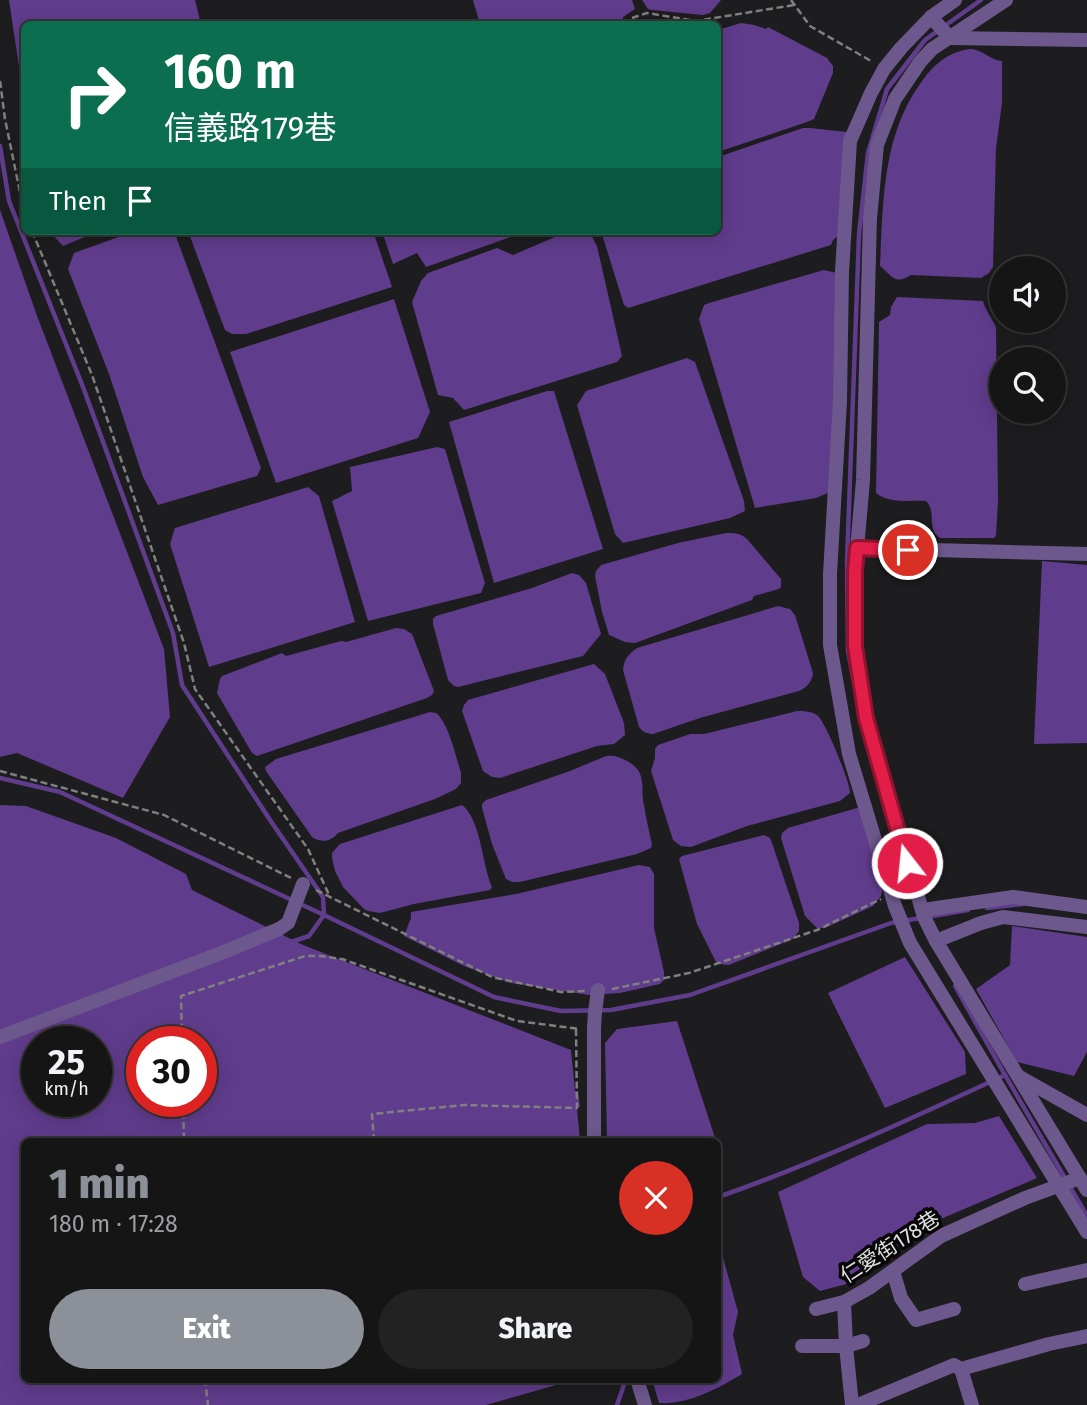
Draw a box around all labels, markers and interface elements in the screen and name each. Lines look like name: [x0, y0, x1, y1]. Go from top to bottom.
text: 160 m: [164, 42, 296, 101]
icon: right: [49, 49, 140, 140]
text: 信義路179巷: [164, 109, 336, 147]
icon: arrive: [121, 182, 159, 220]
text: Then: [49, 186, 107, 217]
map controls: [989, 256, 1066, 424]
button: sound: [989, 256, 1066, 333]
button: search: [989, 347, 1066, 424]
pin: [878, 520, 938, 580]
icon: arrive: [889, 531, 927, 569]
position arrow: [870, 826, 944, 900]
speed limit sign: 30: [126, 1026, 217, 1117]
text: 25: [48, 1041, 85, 1083]
text: km/h: [44, 1078, 89, 1100]
text: 1 min: [49, 1159, 150, 1209]
button: close: [619, 1161, 693, 1235]
street label: 仁愛街178巷: [835, 1205, 945, 1289]
text: 180 m · 17:28: [49, 1210, 178, 1238]
button: Exit: [49, 1289, 364, 1369]
button: Share: [378, 1289, 693, 1369]

